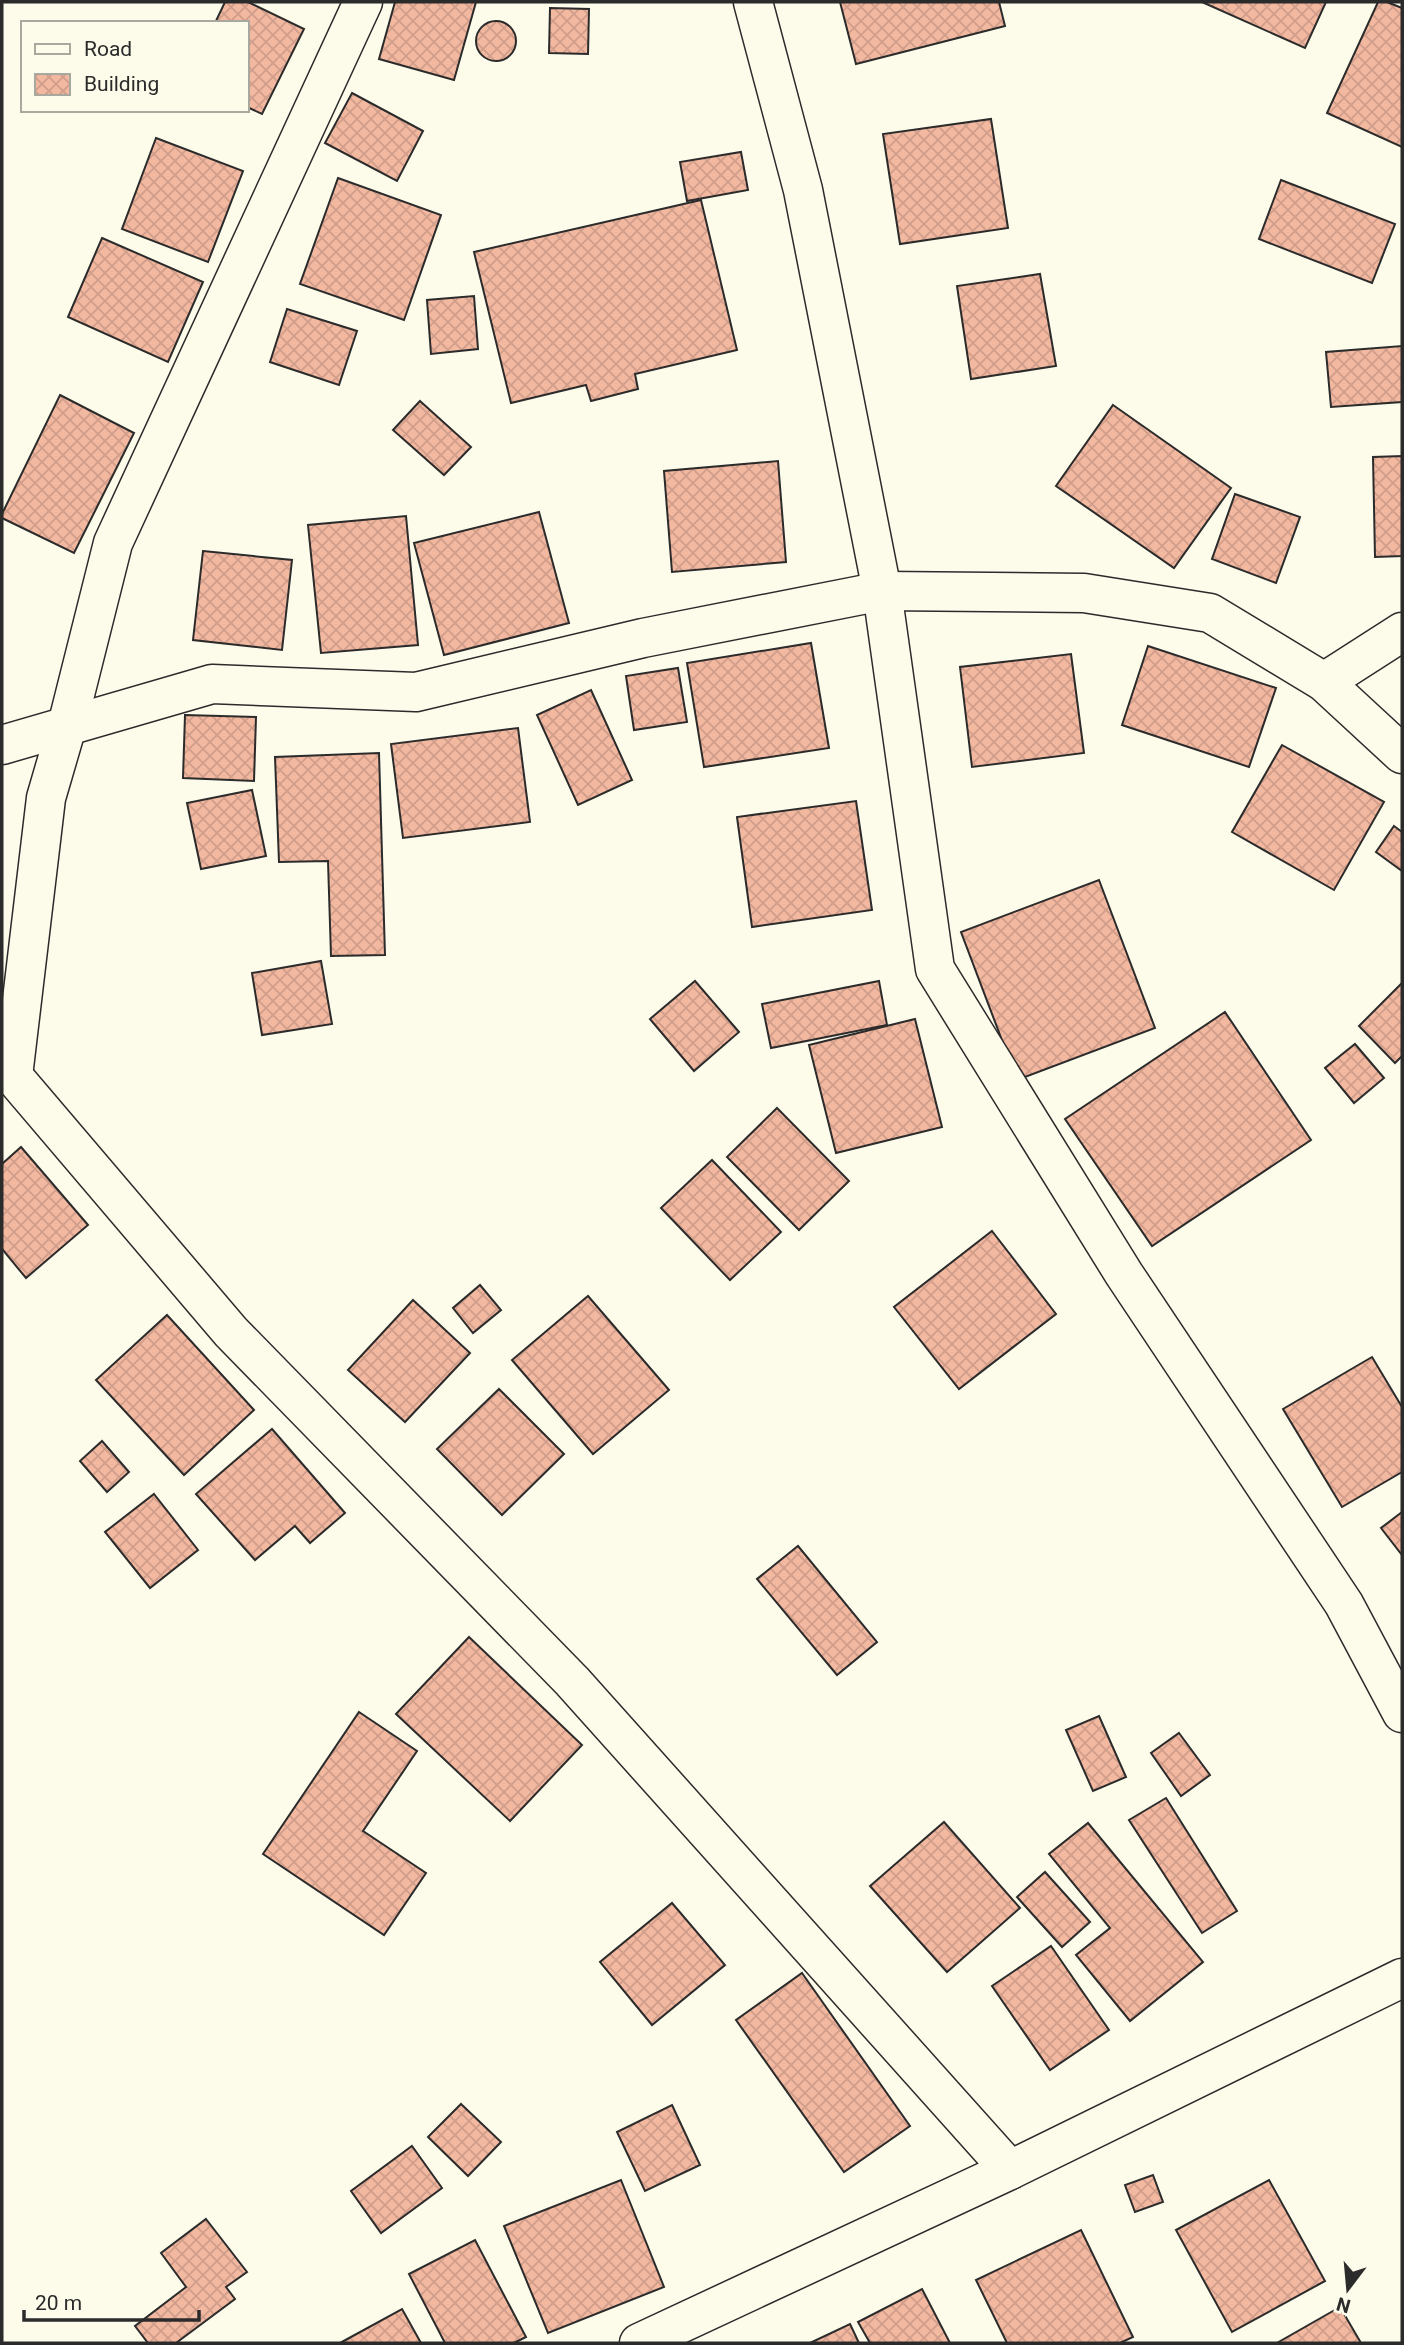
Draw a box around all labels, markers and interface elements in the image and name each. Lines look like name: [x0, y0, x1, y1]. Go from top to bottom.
legend: [21, 21, 248, 112]
text: Road: [84, 37, 132, 61]
text: Building: [84, 72, 159, 96]
north arrow: [1313, 2254, 1383, 2324]
scale bar: [24, 2278, 200, 2322]
text: 20 m: [35, 2291, 82, 2315]
text: N: [1334, 2292, 1353, 2318]

